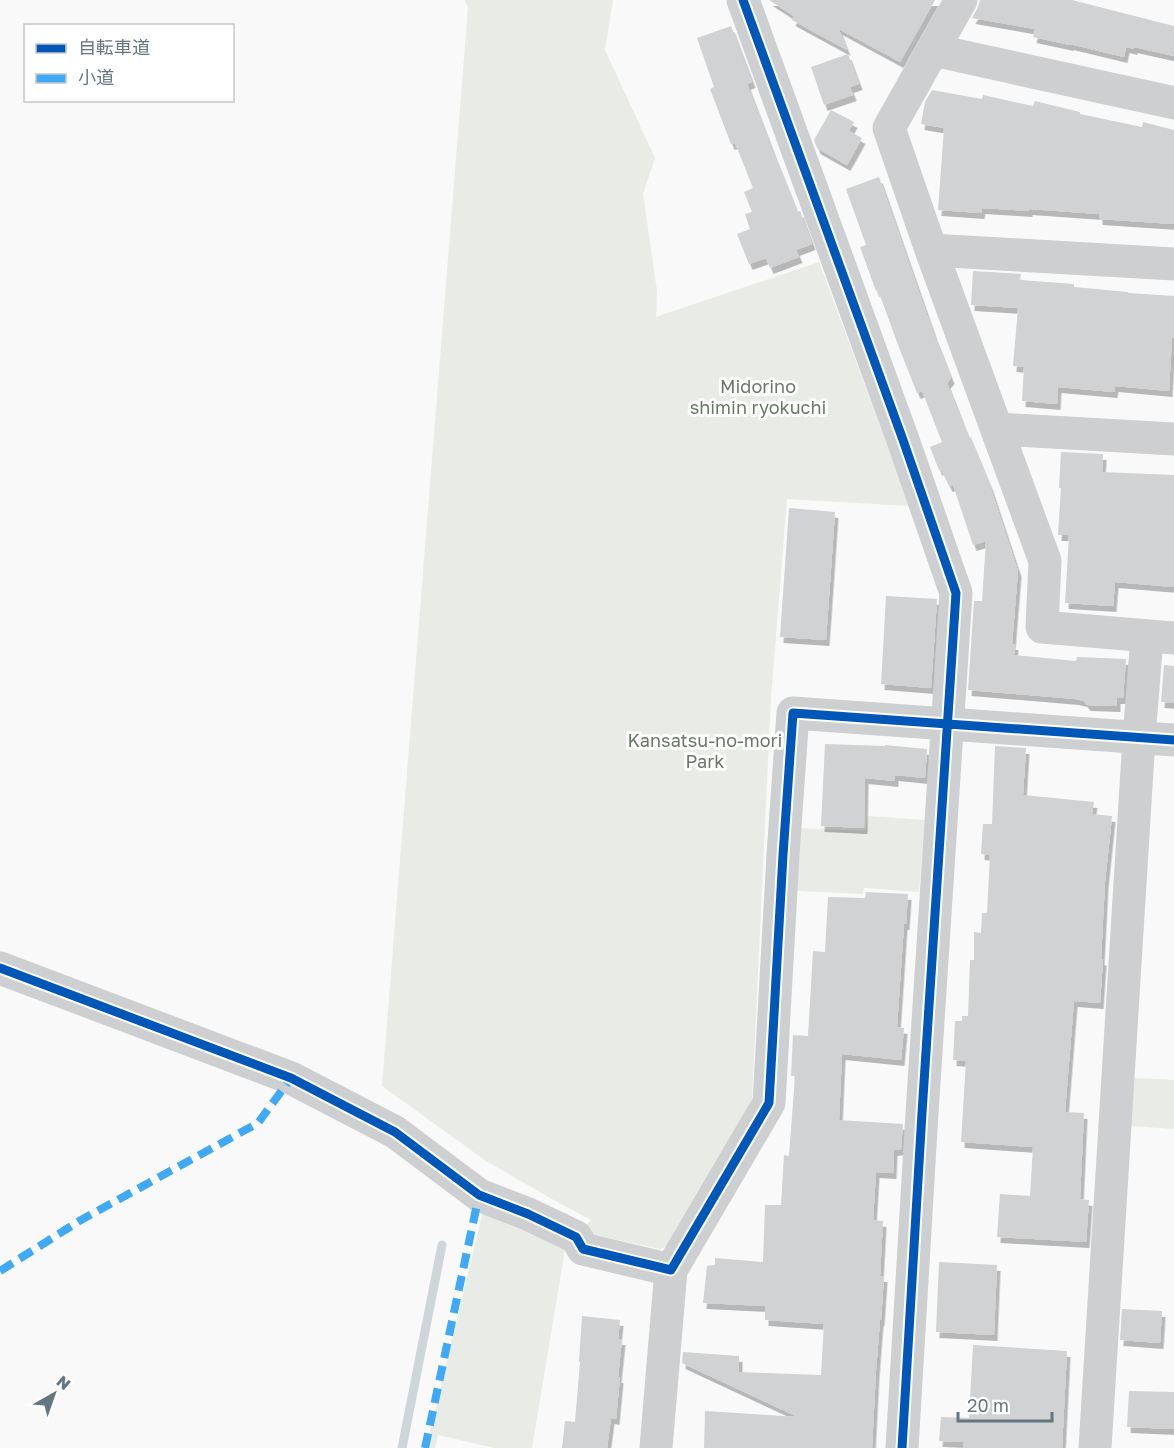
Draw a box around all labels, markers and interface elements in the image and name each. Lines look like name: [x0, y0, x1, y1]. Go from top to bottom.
legend: [24, 24, 234, 102]
text: 自転車道: [78, 36, 150, 58]
text: 小道: [78, 66, 114, 88]
park label: Midorino shimin ryokuchi: [690, 375, 826, 418]
park label: Kansatsu-no-mori Park: [628, 729, 782, 772]
north arrow: [24, 1364, 84, 1424]
text: N: [53, 1371, 75, 1394]
scale bar: [958, 1385, 1052, 1423]
text: 20 m: [967, 1394, 1009, 1416]

